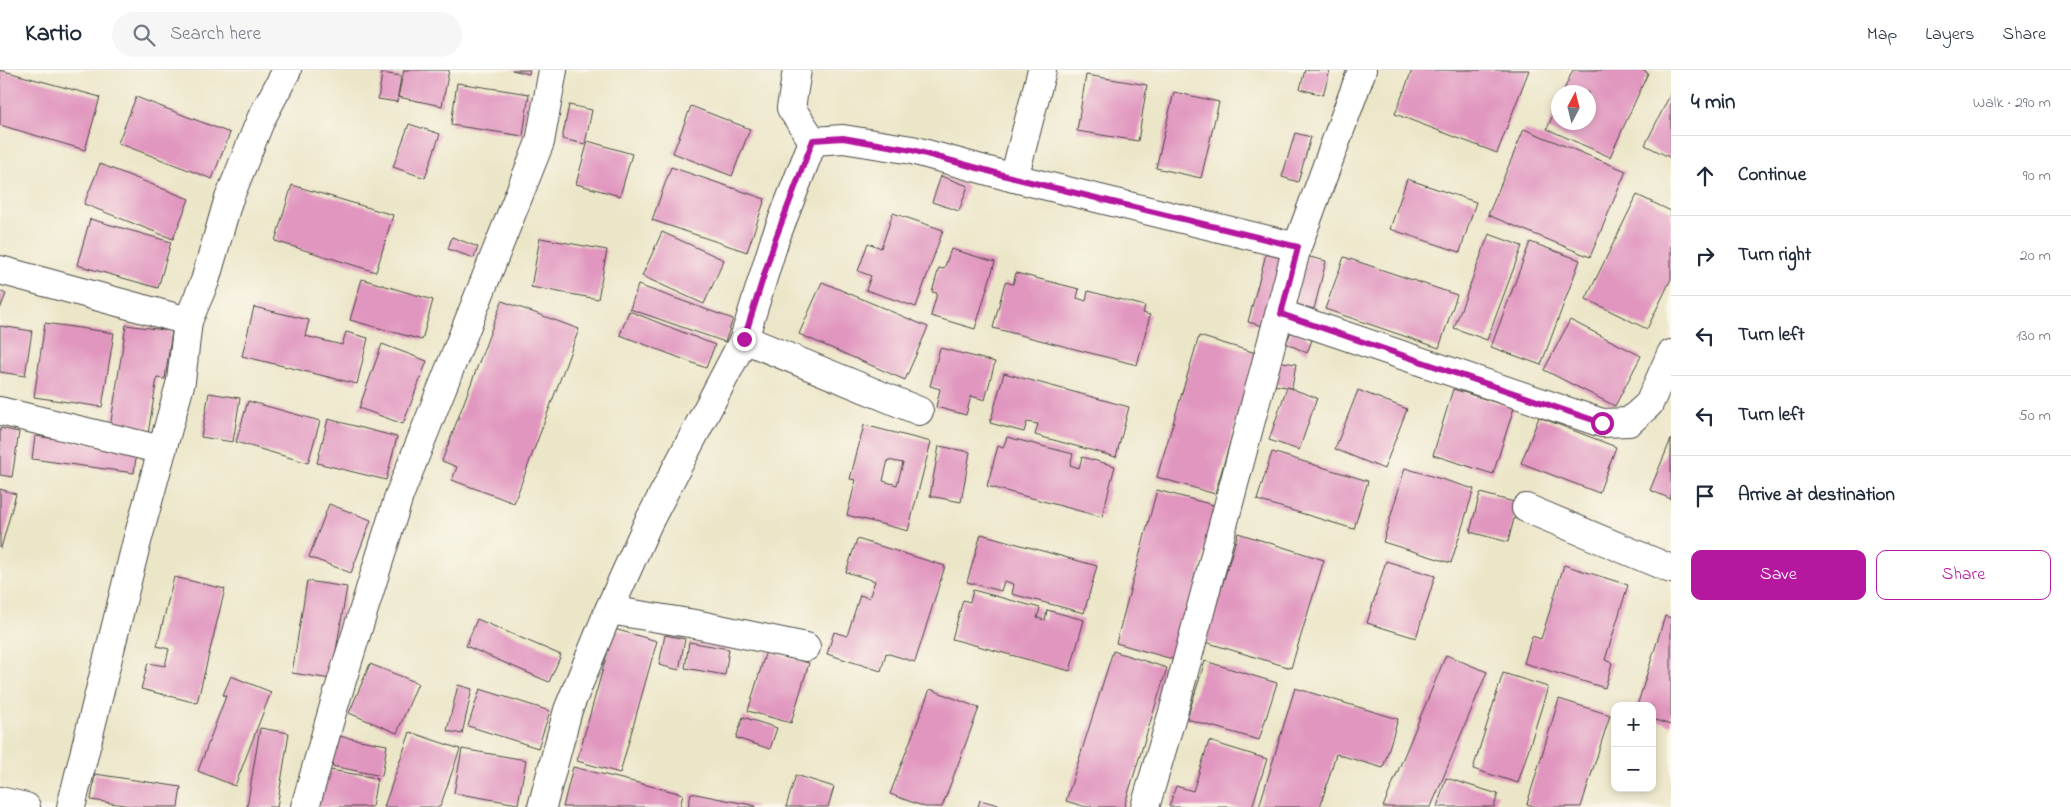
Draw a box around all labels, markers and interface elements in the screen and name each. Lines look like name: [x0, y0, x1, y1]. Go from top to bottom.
search box: [112, 12, 462, 57]
text: Kartio: [25, 17, 82, 52]
icon: search: [130, 21, 158, 49]
text: Search here: [170, 21, 261, 48]
text: Map: [1867, 22, 1897, 48]
text: Layers: [1925, 22, 1975, 48]
text: Share: [2003, 22, 2046, 48]
north arrow: [1551, 85, 1596, 130]
text: 4 min: [1691, 88, 1735, 118]
text: Walk · 290 m: [1973, 91, 2051, 115]
icon: ahead: [1691, 162, 1719, 190]
text: Continue: [1738, 162, 1806, 189]
text: 90 m: [2023, 164, 2051, 188]
icon: right: [1691, 242, 1719, 270]
text: Turn right: [1738, 242, 1811, 269]
text: 20 m: [2020, 244, 2051, 268]
icon: left: [1691, 322, 1719, 350]
text: Turn left: [1738, 322, 1805, 349]
text: 130 m: [2016, 324, 2051, 348]
route end: [733, 328, 756, 351]
icon: left: [1691, 402, 1719, 430]
text: Turn left: [1738, 402, 1805, 429]
text: 50 m: [2019, 404, 2051, 428]
route start: [1591, 412, 1614, 435]
icon: arrive: [1691, 482, 1719, 510]
text: Arrive at destination: [1738, 482, 1895, 509]
button: Save: [1691, 550, 1866, 600]
button: Share: [1876, 550, 2051, 600]
map controls: [1611, 702, 1656, 792]
button: +: [1611, 702, 1656, 747]
button: −: [1611, 747, 1656, 792]

